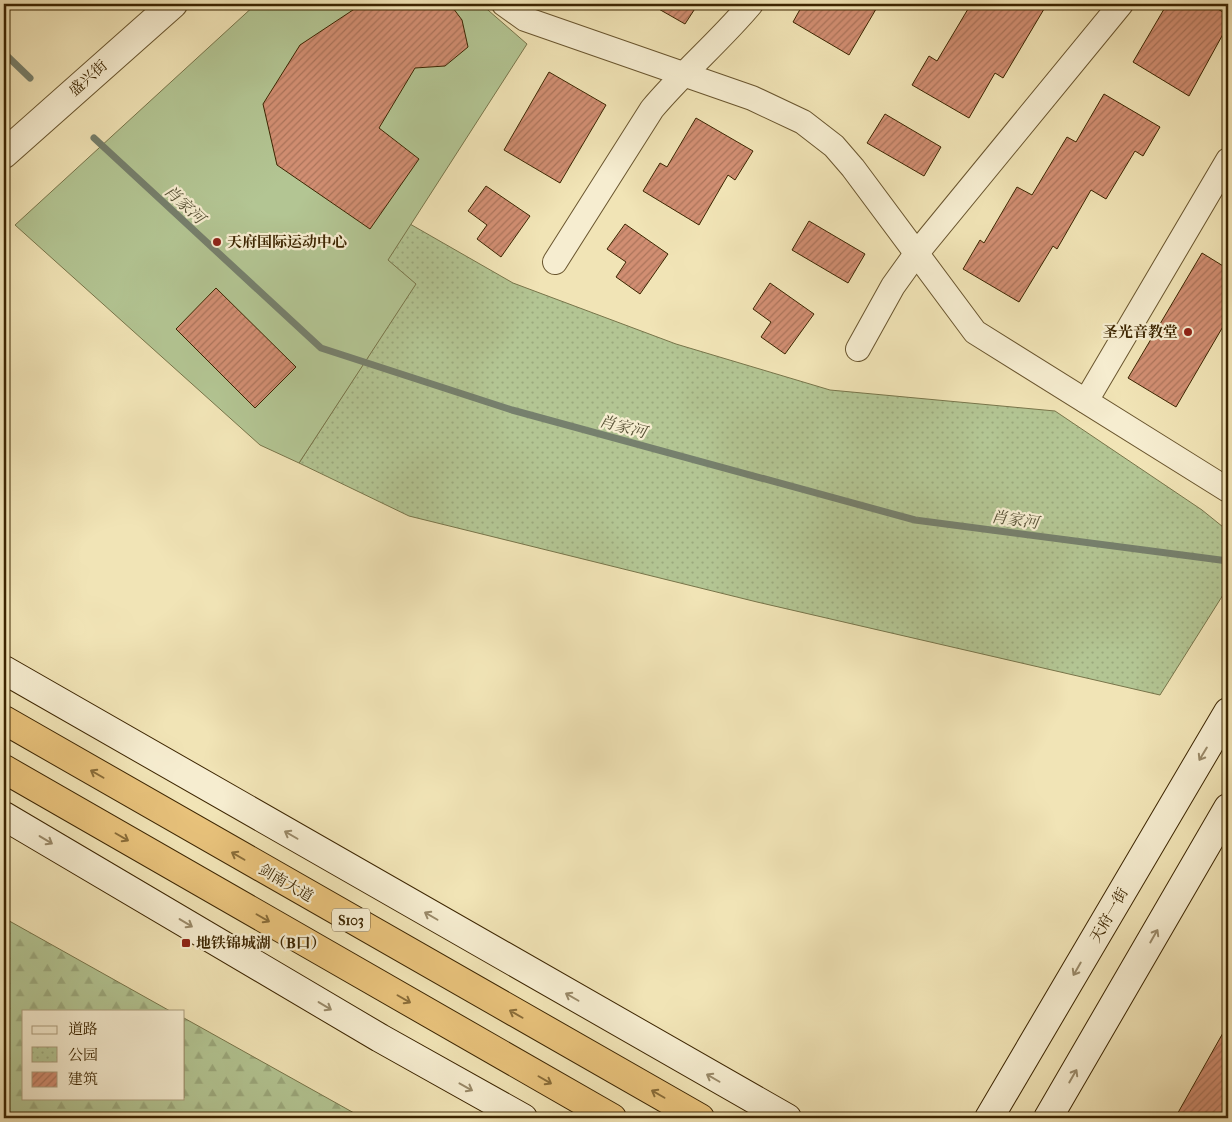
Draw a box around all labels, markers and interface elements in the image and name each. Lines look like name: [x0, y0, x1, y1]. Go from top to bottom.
street label: 盛兴街: [65, 56, 111, 100]
water label: 肖家河: [161, 181, 211, 230]
place label: 天府国际运动中心: [227, 233, 347, 251]
marker: 天府国际运动中心: [211, 236, 223, 248]
place label: 圣光音教堂: [1103, 323, 1178, 341]
marker: 圣光音教堂: [1182, 326, 1194, 338]
water label: 肖家河: [597, 411, 651, 443]
water label: 肖家河: [990, 507, 1043, 533]
one-way arrow: [1198, 746, 1208, 760]
one-way arrow: [91, 769, 105, 779]
one-way arrow: [283, 830, 298, 840]
one-way arrow: [114, 833, 128, 843]
one-way arrow: [38, 836, 52, 846]
one-way arrow: [232, 850, 246, 860]
street label: 剑南大道: [256, 860, 316, 906]
street label: 天府一街: [1086, 885, 1132, 945]
road number: S103: [332, 908, 370, 932]
one-way arrow: [424, 911, 439, 921]
one-way arrow: [255, 914, 269, 924]
one-way arrow: [178, 919, 192, 929]
one-way arrow: [1150, 929, 1160, 943]
place label: 地铁锦城湖（B口）: [196, 934, 326, 952]
marker: 地铁锦城湖（B口）: [180, 937, 192, 949]
one-way arrow: [1071, 962, 1081, 976]
one-way arrow: [565, 992, 580, 1002]
one-way arrow: [396, 994, 411, 1004]
one-way arrow: [318, 1002, 332, 1012]
one-way arrow: [510, 1008, 524, 1018]
legend: [22, 1010, 185, 1100]
text: 道路: [68, 1020, 98, 1038]
text: 公园: [68, 1046, 98, 1064]
text: 建筑: [68, 1070, 98, 1088]
one-way arrow: [1068, 1070, 1078, 1084]
one-way arrow: [707, 1072, 721, 1082]
one-way arrow: [537, 1075, 551, 1085]
one-way arrow: [459, 1082, 473, 1092]
one-way arrow: [650, 1089, 665, 1099]

